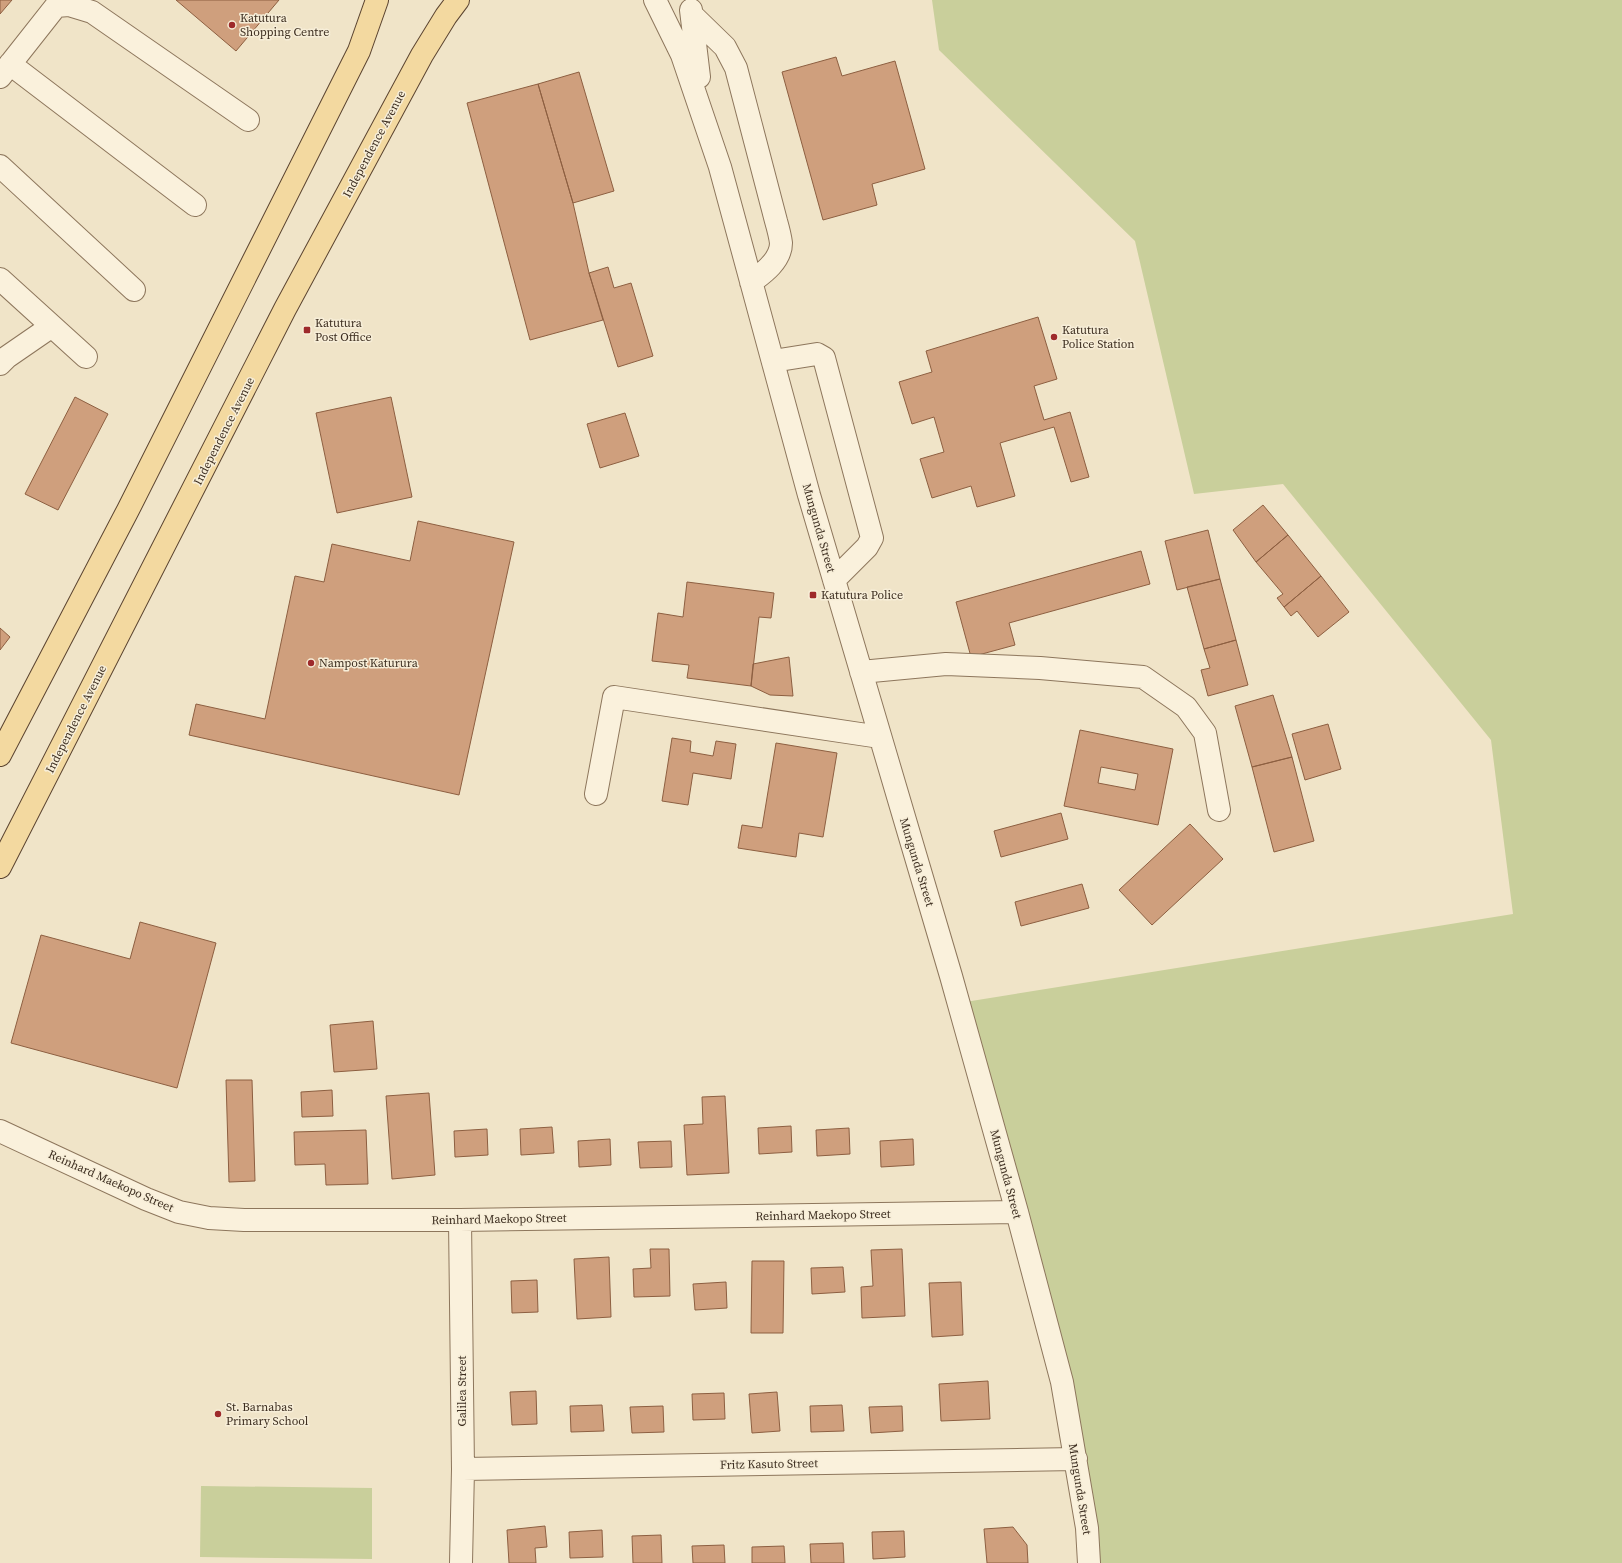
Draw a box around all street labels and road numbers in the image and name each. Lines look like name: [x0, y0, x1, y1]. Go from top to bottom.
street label: Independence Avenue: [339, 88, 409, 200]
street label: Independence Avenue: [190, 374, 258, 488]
street label: Mungunda Street: [799, 482, 839, 574]
street label: Independence Avenue: [42, 662, 110, 776]
street label: Mungunda Street: [896, 816, 938, 908]
street label: Mungunda Street: [986, 1128, 1026, 1221]
street label: Reinhard Maekopo Street: [46, 1146, 176, 1216]
street label: Reinhard Maekopo Street: [755, 1206, 891, 1224]
street label: Reinhard Maekopo Street: [431, 1210, 567, 1228]
street label: Galilea Street: [454, 1355, 470, 1426]
street label: Mungunda Street: [1065, 1442, 1095, 1536]
street label: Fritz Kasuto Street: [720, 1455, 818, 1473]

